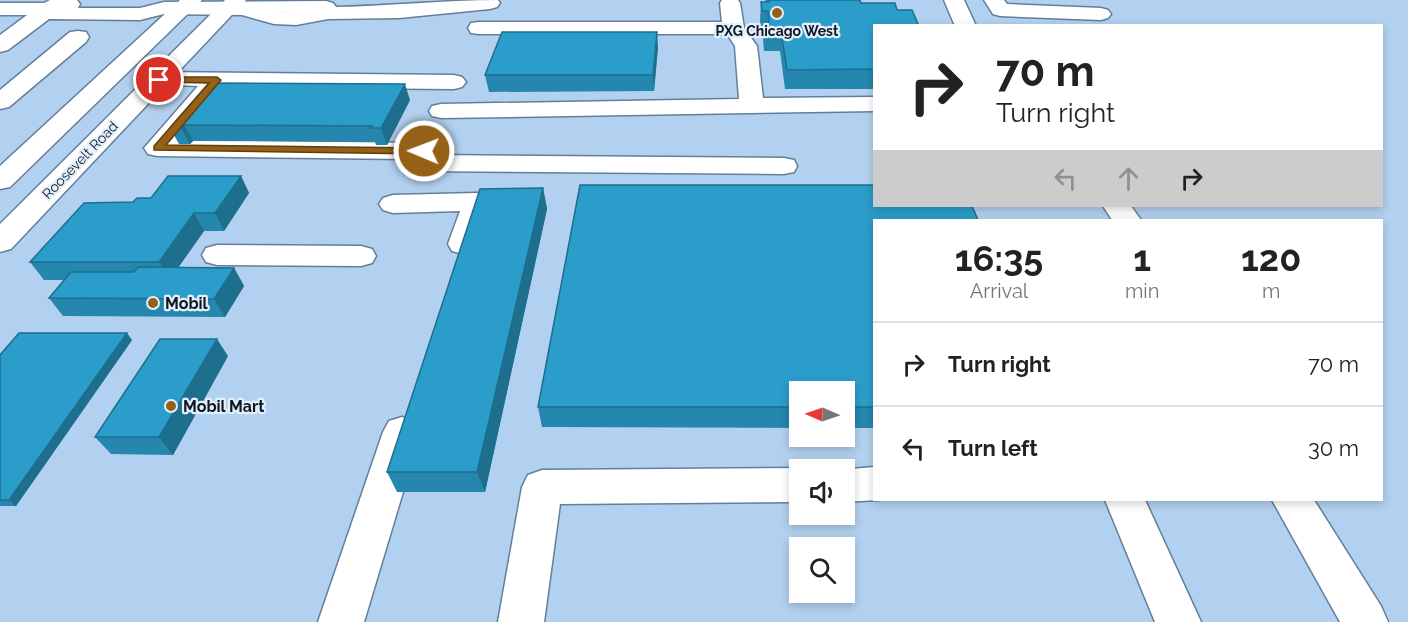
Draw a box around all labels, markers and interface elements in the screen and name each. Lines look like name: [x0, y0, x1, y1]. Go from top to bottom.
marker: PXG Chicago West: [770, 6, 784, 20]
place label: PXG Chicago West: [716, 23, 839, 39]
text: 70 m: [996, 47, 1095, 96]
icon: right: [897, 48, 975, 126]
pin: [133, 54, 184, 105]
icon: arrive: [142, 63, 175, 96]
text: Turn right: [996, 97, 1115, 128]
street label: Roosevelt Road: [39, 118, 121, 202]
position arrow: [392, 119, 456, 183]
icon: left: [1049, 162, 1082, 195]
icon: ahead: [1112, 162, 1145, 195]
icon: right: [1175, 162, 1208, 195]
text: 16:35: [955, 237, 1043, 279]
text: 1: [1133, 237, 1151, 279]
text: 120: [1241, 237, 1301, 279]
text: Arrival: [970, 279, 1028, 303]
text: min: [1125, 279, 1159, 303]
text: m: [1262, 279, 1280, 303]
place label: Mobil: [165, 294, 209, 313]
marker: Mobil: [146, 296, 160, 310]
icon: right: [897, 348, 930, 381]
text: Turn right: [948, 351, 1051, 377]
text: 70 m: [1308, 351, 1359, 377]
north arrow: [789, 381, 855, 447]
map controls: [789, 381, 855, 603]
place label: Mobil Mart: [183, 397, 264, 416]
marker: Mobil Mart: [164, 399, 178, 413]
icon: left: [897, 432, 930, 465]
text: Turn left: [948, 435, 1038, 461]
text: 30 m: [1308, 435, 1359, 461]
button: sound: [789, 459, 855, 525]
button: search: [789, 537, 855, 603]

